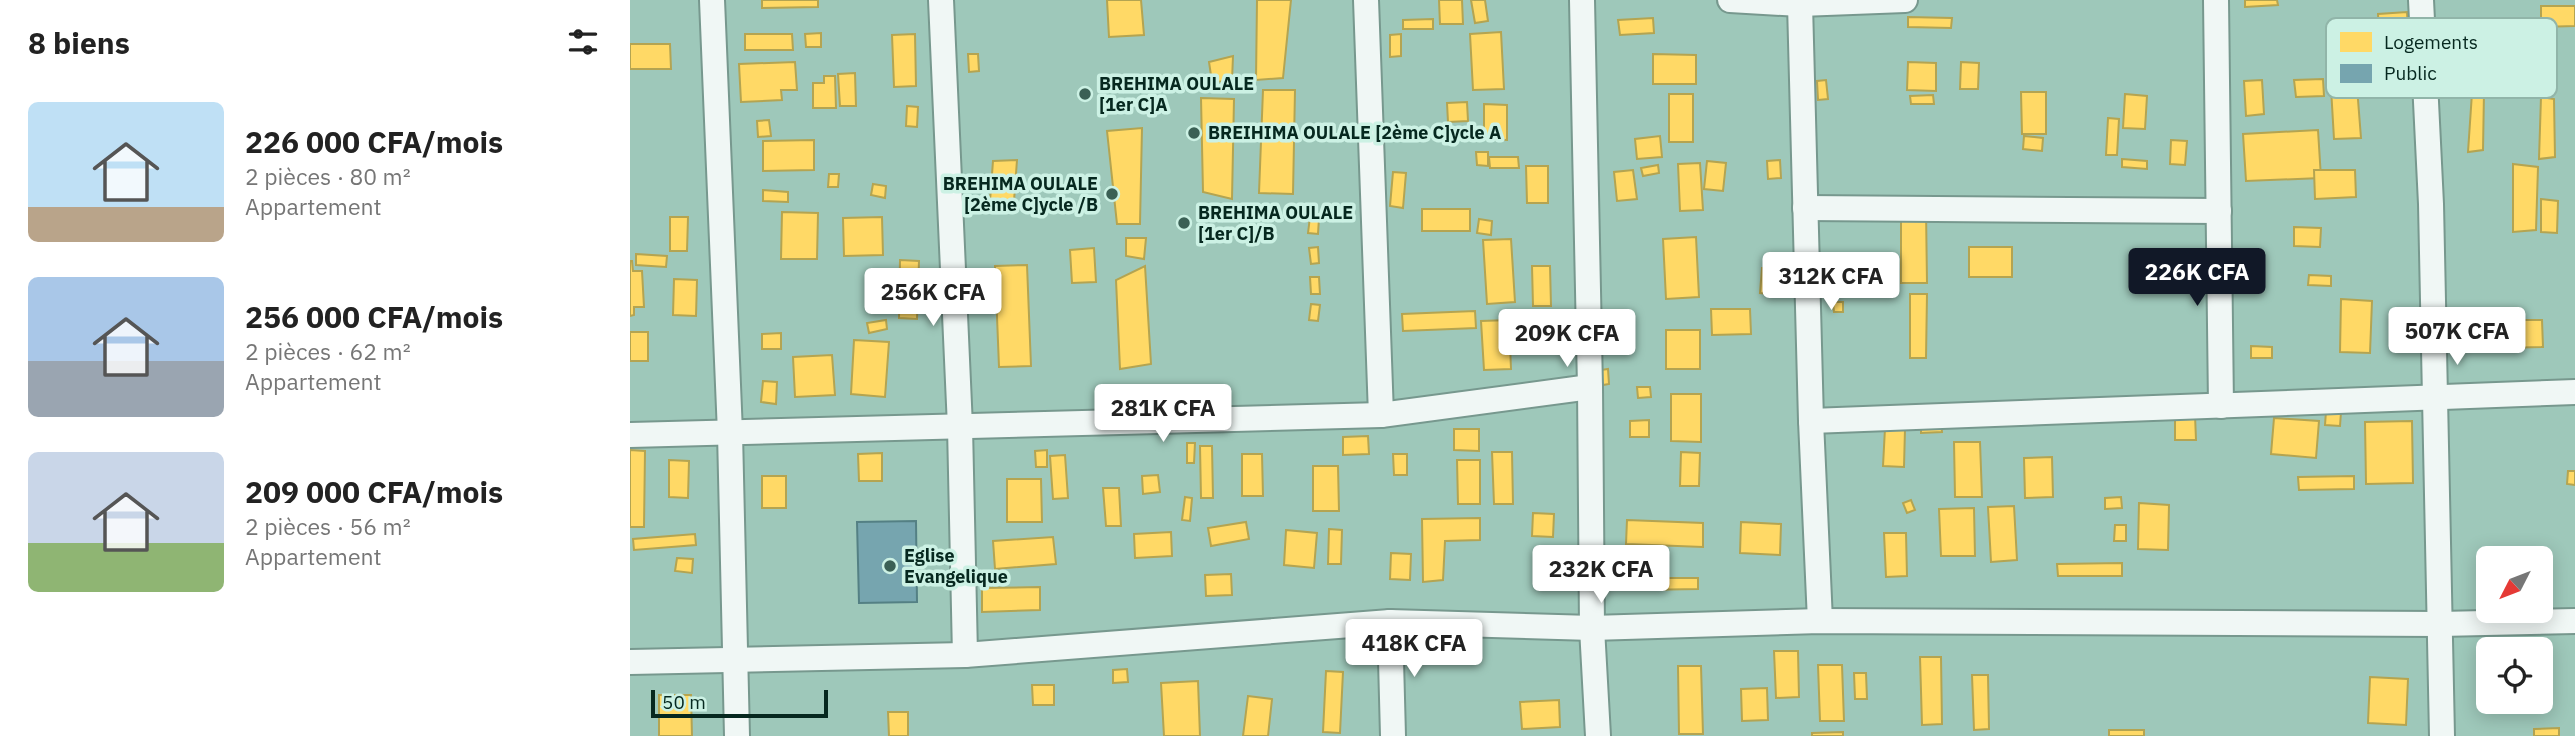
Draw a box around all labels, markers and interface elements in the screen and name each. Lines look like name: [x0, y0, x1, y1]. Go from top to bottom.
legend: [2326, 18, 2557, 98]
text: 8 biens: [28, 23, 130, 62]
icon: filters: [564, 23, 602, 61]
text: Logements: [2384, 30, 2478, 54]
text: Public: [2384, 61, 2437, 85]
place label: BREHIMA OULALE [1er C]A: [1099, 72, 1254, 116]
marker: BREHIMA OULALE [1er C]A: [1077, 86, 1093, 102]
place label: BREIHIMA OULALE [2ème C]ycle A: [1208, 121, 1501, 144]
text: 226 000 CFA/mois: [245, 122, 503, 161]
marker: BREIHIMA OULALE [2ème C]ycle A: [1186, 125, 1202, 141]
icon: home: [84, 130, 168, 214]
text: 2 pièces · 80 m²: [245, 161, 411, 191]
place label: BREHIMA OULALE [2ème C]ycle /B: [943, 172, 1098, 216]
marker: BREHIMA OULALE [2ème C]ycle /B: [1104, 186, 1120, 202]
text: Appartement: [245, 191, 382, 221]
place label: BREHIMA OULALE [1er C]/B: [1198, 201, 1353, 245]
marker: BREHIMA OULALE [1er C]/B: [1176, 215, 1192, 231]
pin: 226K CFA: [2125, 248, 2269, 308]
pin: 312K CFA: [1759, 252, 1903, 312]
text: 226K CFA: [2144, 256, 2250, 286]
text: 312K CFA: [1778, 260, 1884, 290]
pin: 256K CFA: [861, 268, 1005, 328]
text: 256K CFA: [880, 276, 986, 306]
text: 256 000 CFA/mois: [245, 297, 503, 336]
icon: home: [84, 305, 168, 389]
pin: 507K CFA: [2385, 308, 2529, 367]
pin: 209K CFA: [1495, 310, 1639, 369]
text: 507K CFA: [2404, 315, 2510, 345]
text: 209K CFA: [1514, 317, 1620, 347]
text: 2 pièces · 62 m²: [245, 336, 411, 366]
text: Appartement: [245, 366, 382, 396]
pin: 281K CFA: [1091, 384, 1235, 444]
text: 281K CFA: [1110, 392, 1216, 422]
text: 209 000 CFA/mois: [245, 472, 503, 511]
icon: home: [84, 480, 168, 564]
text: 2 pièces · 56 m²: [245, 511, 411, 541]
text: Appartement: [245, 541, 382, 571]
place label: Eglise Evangelique: [904, 544, 1008, 588]
pin: 232K CFA: [1529, 546, 1673, 605]
north arrow: [2476, 546, 2553, 623]
map controls: [2476, 546, 2553, 714]
text: 232K CFA: [1548, 553, 1654, 583]
marker: Eglise Evangelique: [882, 558, 898, 574]
pin: 418K CFA: [1342, 620, 1486, 679]
text: 418K CFA: [1361, 627, 1467, 657]
button: locate: [2476, 637, 2553, 714]
scale bar: [651, 687, 828, 719]
text: 50 m: [662, 690, 706, 714]

